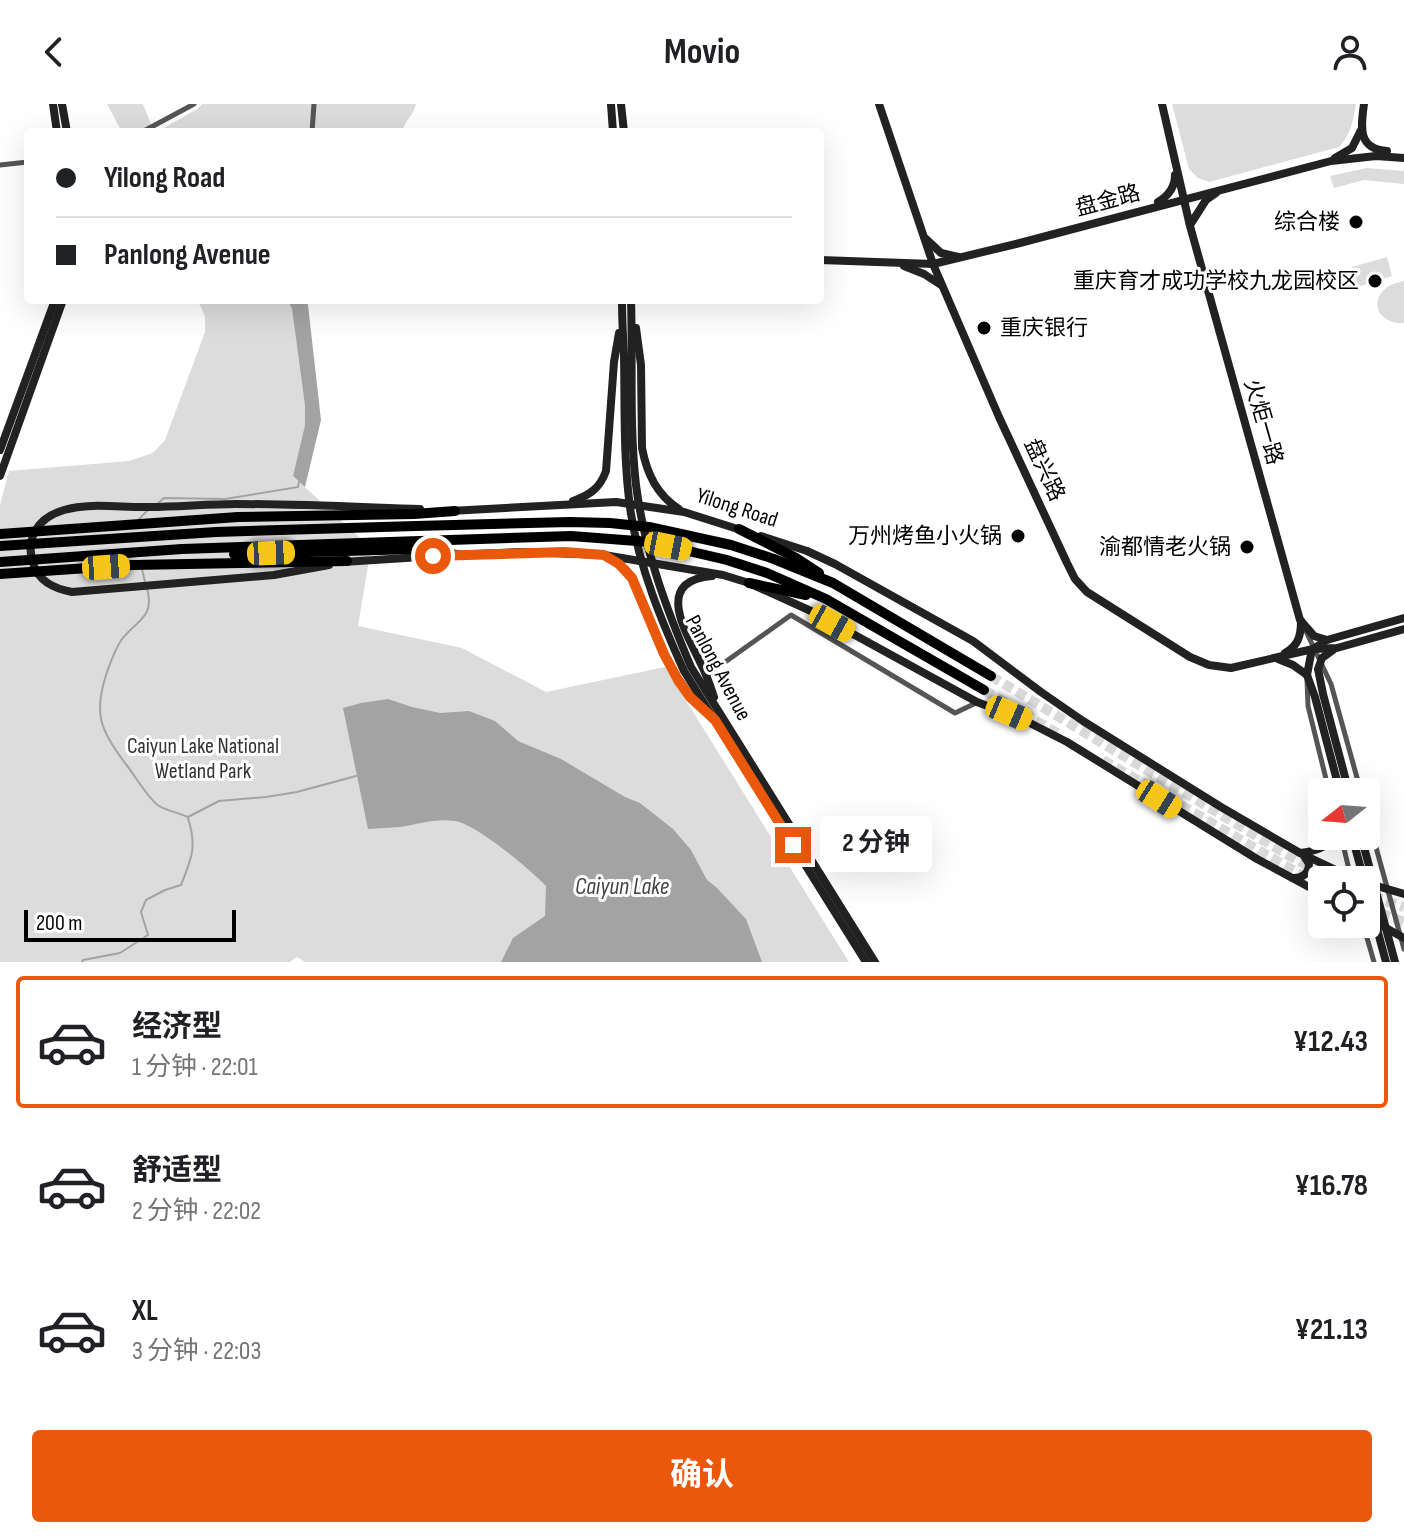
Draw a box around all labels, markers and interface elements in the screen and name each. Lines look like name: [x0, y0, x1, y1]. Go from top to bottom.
icon: back: [32, 30, 76, 74]
icon: person: [1328, 30, 1372, 74]
text: Movio: [664, 31, 740, 74]
text: Yilong Road: [104, 160, 225, 196]
street label: 盘金路: [1073, 179, 1143, 223]
place label: 综合楼: [1274, 209, 1340, 236]
marker: 综合楼: [1347, 213, 1365, 231]
text: Panlong Avenue: [104, 237, 271, 273]
place label: 重庆育才成功学校九龙园校区: [1073, 268, 1359, 295]
marker: 重庆育才成功学校九龙园校区: [1366, 272, 1384, 290]
place label: 重庆银行: [1000, 315, 1088, 342]
marker: 重庆银行: [975, 319, 993, 337]
street label: 火炬一路: [1238, 376, 1288, 468]
street label: 盘兴路: [1018, 434, 1070, 506]
street label: Yilong Road: [693, 482, 781, 534]
place label: 万州烤鱼小火锅: [848, 523, 1002, 550]
marker: 万州烤鱼小火锅: [1009, 527, 1027, 545]
car: [642, 530, 694, 562]
place label: 渝都情老火锅: [1099, 534, 1231, 561]
route start: [415, 538, 451, 574]
marker: 渝都情老火锅: [1238, 538, 1256, 556]
car: [247, 540, 295, 566]
car: [81, 553, 131, 581]
car: [805, 601, 859, 645]
street label: Panlong Avenue: [679, 611, 757, 725]
car: [982, 693, 1036, 733]
park label: Caiyun Lake National Wetland Park: [127, 733, 279, 785]
car: [1132, 776, 1186, 822]
north arrow: [1308, 778, 1380, 850]
map controls: [1308, 778, 1380, 938]
callout: 2 分钟: [821, 817, 933, 873]
route end: [775, 827, 811, 863]
text: 2 分钟: [842, 828, 910, 859]
button: locate: [1308, 866, 1380, 938]
water label: Caiyun Lake: [575, 872, 669, 901]
scale bar: [24, 906, 236, 942]
text: 200 m: [36, 910, 82, 937]
icon: car: [36, 1006, 108, 1078]
text: 经济型: [132, 1009, 222, 1045]
text: ¥12.43: [1293, 1024, 1368, 1060]
text: 1 分钟 · 22:01: [132, 1052, 258, 1083]
icon: car: [36, 1150, 108, 1222]
text: 舒适型: [132, 1153, 222, 1189]
text: ¥16.78: [1294, 1168, 1368, 1204]
text: 2 分钟 · 22:02: [132, 1196, 261, 1227]
text: XL: [132, 1293, 158, 1329]
icon: car: [36, 1294, 108, 1366]
text: ¥21.13: [1295, 1312, 1368, 1348]
text: 3 分钟 · 22:03: [132, 1336, 261, 1367]
button: 确认: [32, 1430, 1372, 1522]

